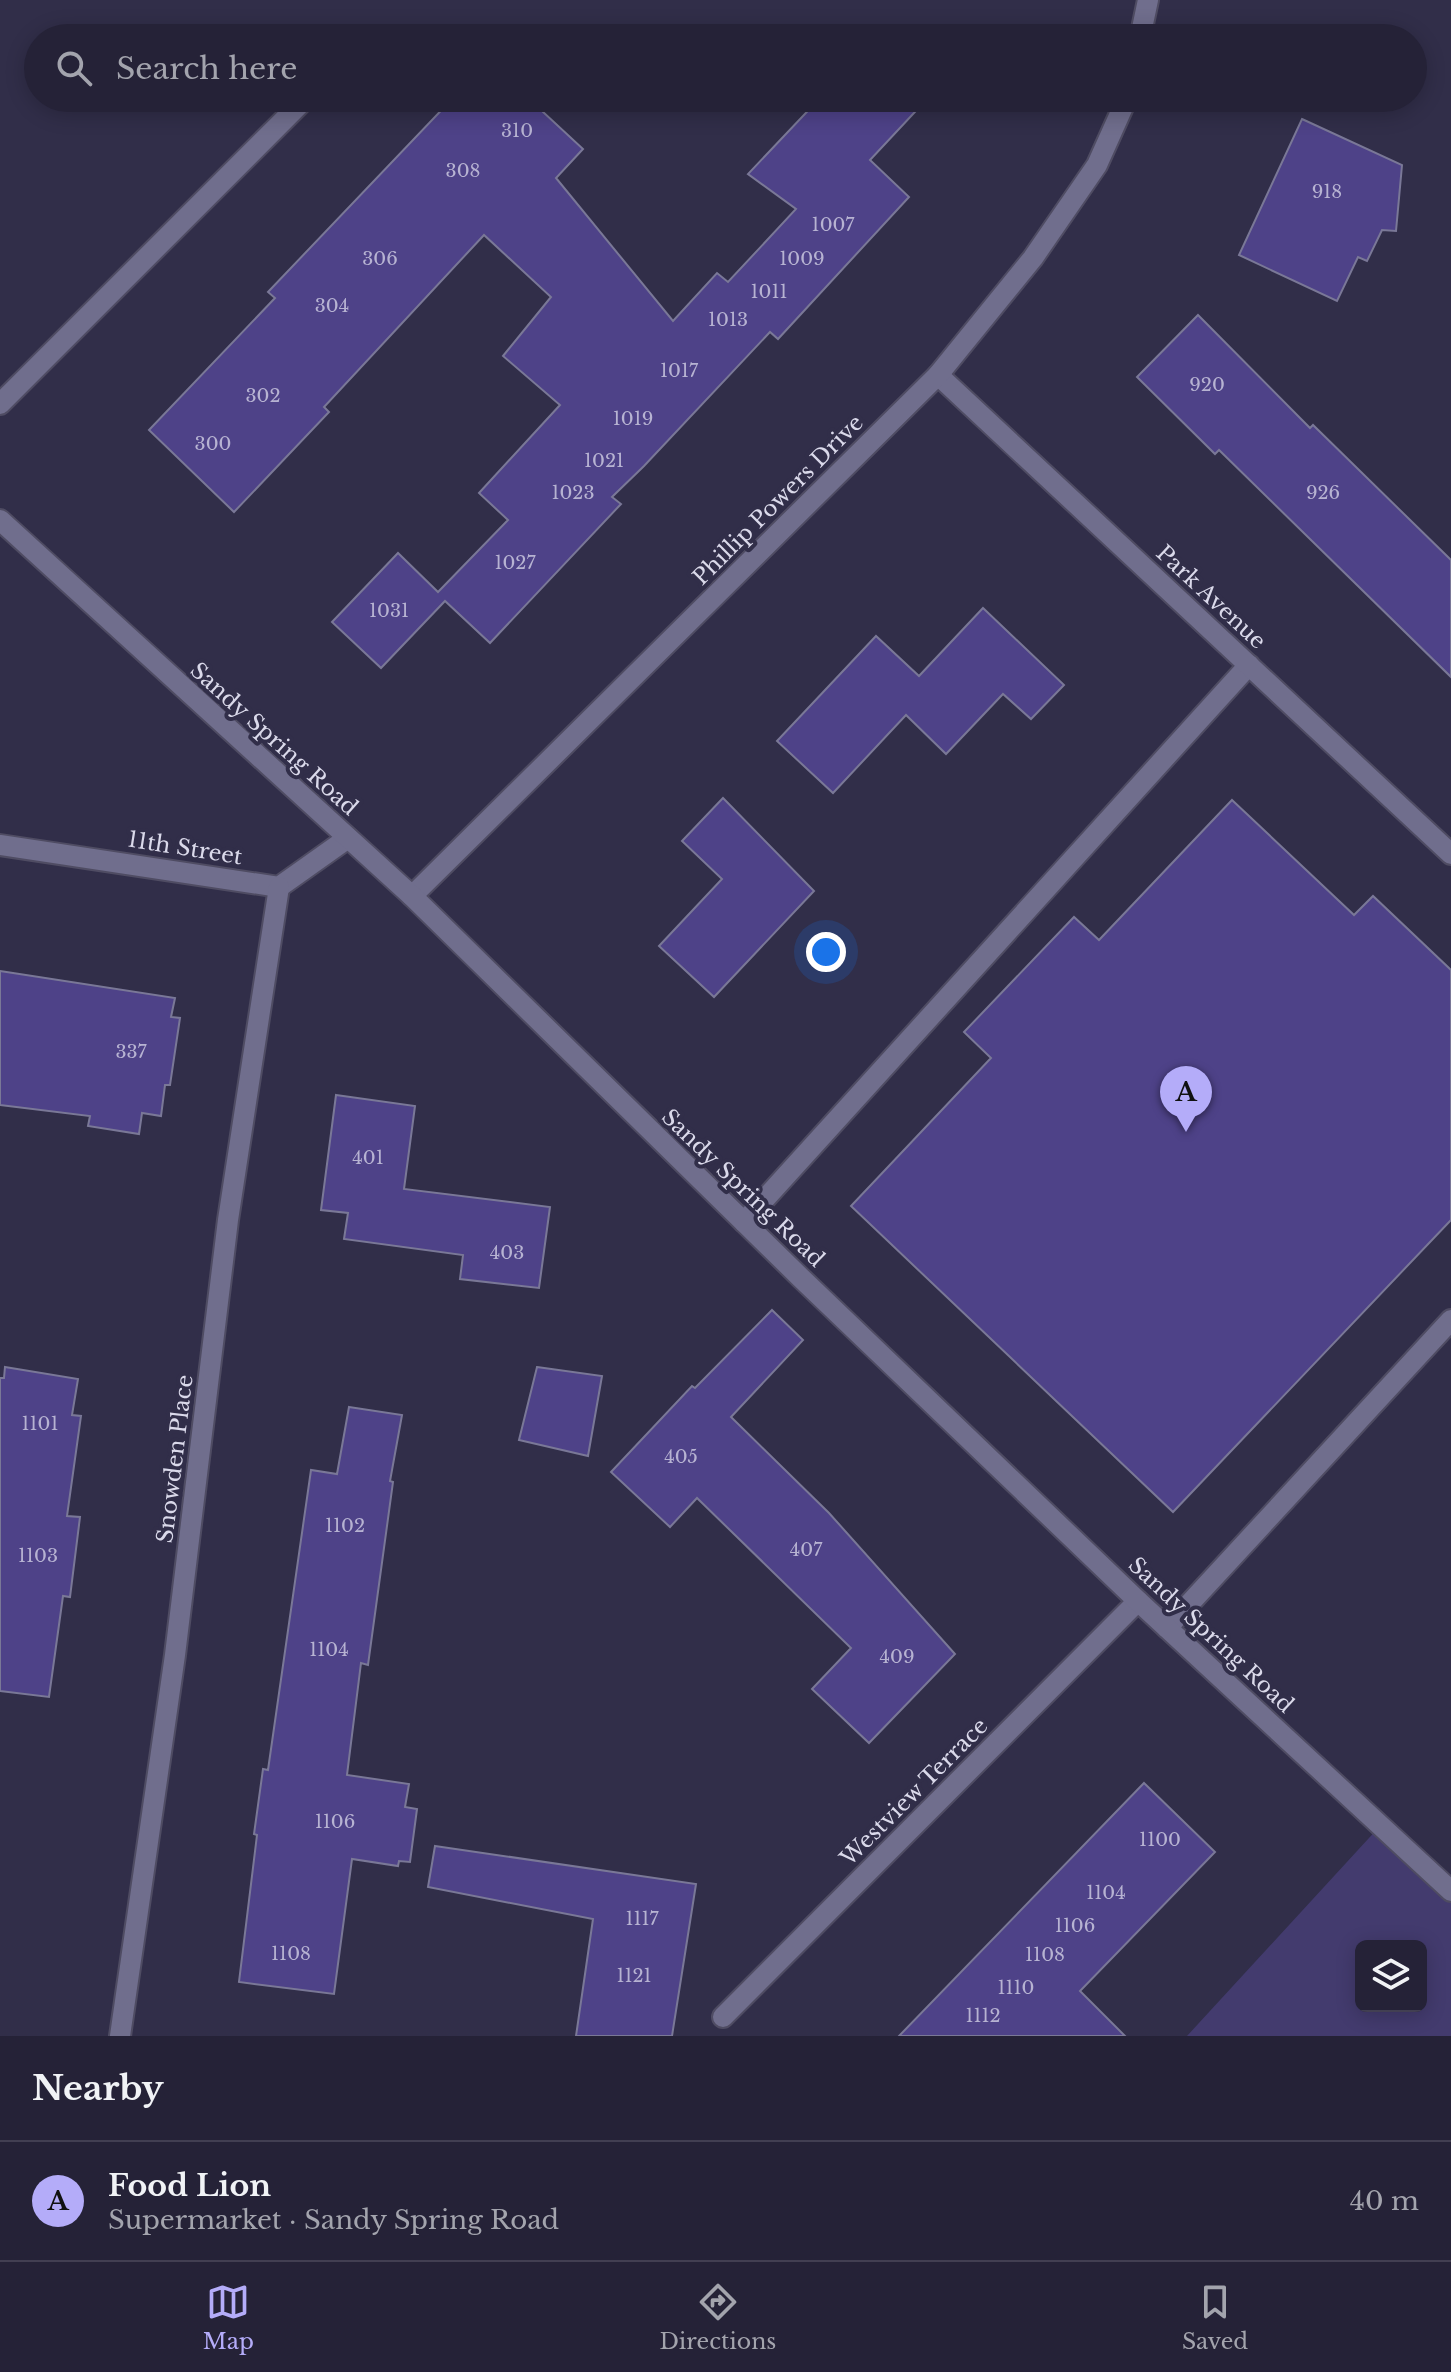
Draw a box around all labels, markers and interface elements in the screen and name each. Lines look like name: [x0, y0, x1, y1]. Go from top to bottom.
search box: [24, 24, 1427, 112]
icon: search: [52, 46, 96, 90]
text: Search here: [116, 50, 297, 87]
house number: 310: [501, 120, 533, 142]
house number: 308: [446, 160, 480, 182]
house number: 918: [1312, 181, 1342, 203]
house number: 1007: [812, 214, 855, 236]
house number: 306: [362, 248, 398, 270]
house number: 1009: [779, 248, 825, 270]
house number: 1011: [751, 281, 787, 303]
house number: 304: [315, 295, 349, 317]
house number: 1013: [708, 309, 748, 331]
house number: 1017: [660, 360, 699, 382]
house number: 920: [1189, 374, 1225, 396]
house number: 302: [245, 385, 281, 407]
house number: 1019: [613, 408, 653, 430]
street label: Phillip Powers Drive: [687, 409, 869, 591]
house number: 300: [195, 433, 231, 455]
house number: 1021: [584, 450, 624, 472]
house number: 1023: [551, 482, 595, 504]
house number: 926: [1306, 482, 1340, 504]
street label: Park Avenue: [1151, 539, 1271, 655]
house number: 1027: [494, 552, 536, 574]
house number: 1031: [369, 600, 409, 622]
street label: Sandy Spring Road: [185, 657, 363, 821]
street label: 11th Street: [126, 826, 245, 870]
your location: [806, 932, 846, 972]
house number: 337: [115, 1041, 148, 1063]
pin: A: [1160, 1066, 1212, 1132]
street label: Sandy Spring Road: [656, 1103, 830, 1273]
house number: 401: [352, 1147, 384, 1169]
house number: 403: [490, 1242, 524, 1264]
street label: Snowden Place: [151, 1373, 199, 1545]
house number: 1101: [22, 1413, 58, 1435]
house number: 405: [664, 1446, 698, 1468]
house number: 1102: [325, 1515, 365, 1537]
house number: 407: [790, 1539, 823, 1561]
house number: 1103: [18, 1545, 58, 1567]
street label: Sandy Spring Road: [1123, 1551, 1299, 1719]
house number: 1104: [309, 1639, 349, 1661]
house number: 409: [880, 1646, 914, 1668]
street label: Westview Terrace: [834, 1713, 993, 1872]
house number: 1106: [315, 1811, 355, 1833]
house number: 1100: [1139, 1829, 1181, 1851]
house number: 1104: [1086, 1882, 1126, 1904]
house number: 1117: [625, 1908, 660, 1930]
house number: 1106: [1055, 1915, 1095, 1937]
map controls: [1355, 1940, 1427, 2012]
button: layers: [1355, 1940, 1427, 2012]
house number: 1108: [271, 1943, 311, 1965]
house number: 1108: [1025, 1944, 1065, 1966]
house number: 1121: [616, 1965, 652, 1987]
house number: 1110: [998, 1977, 1034, 1999]
house number: 1112: [965, 2005, 1001, 2027]
text: Nearby: [32, 2067, 164, 2109]
text: Food Lion: [108, 2167, 271, 2204]
text: A: [47, 2185, 69, 2217]
text: 40 m: [1350, 2185, 1419, 2217]
text: Supermarket · Sandy Spring Road: [108, 2204, 559, 2236]
tab: Map: [203, 2280, 254, 2355]
tab: Directions: [659, 2280, 776, 2355]
tab: Saved: [1182, 2280, 1248, 2355]

